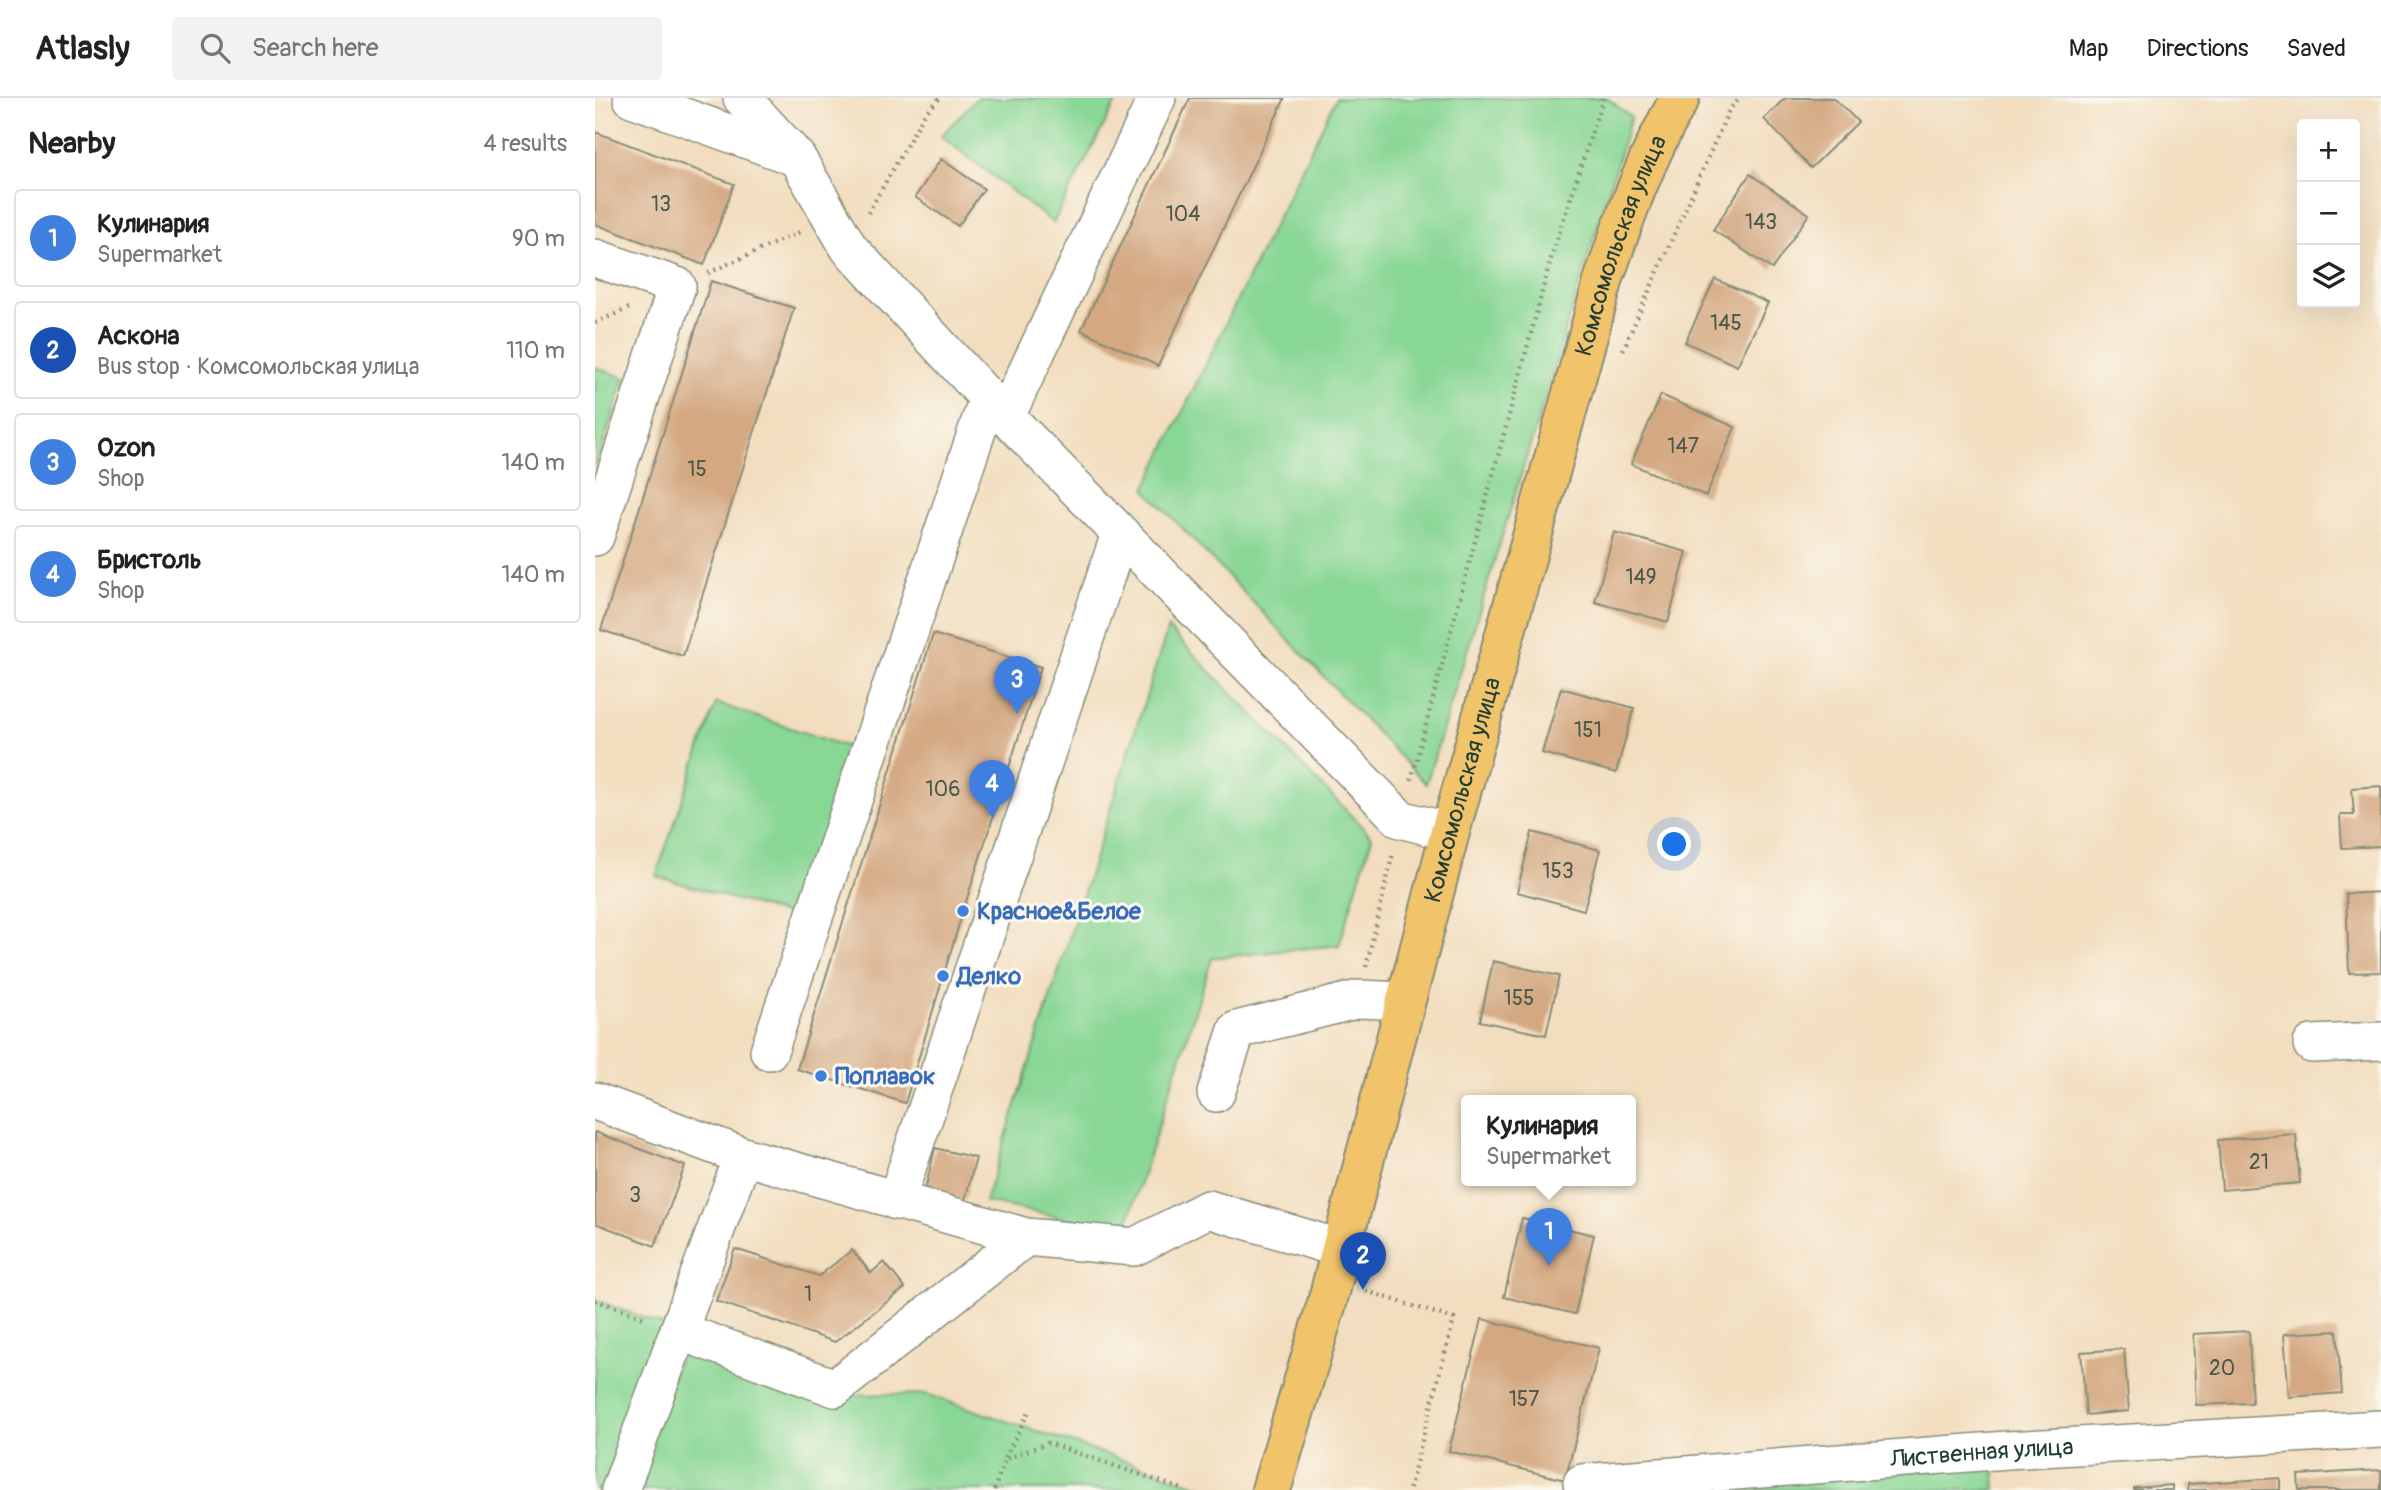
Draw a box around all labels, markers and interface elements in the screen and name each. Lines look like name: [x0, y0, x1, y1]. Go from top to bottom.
search box: [172, 17, 662, 80]
text: Atlasly: [35, 28, 130, 69]
icon: search: [196, 29, 234, 67]
text: Search here: [252, 32, 379, 64]
text: Map: [2069, 34, 2109, 63]
text: Directions: [2147, 34, 2248, 63]
text: Saved: [2286, 34, 2346, 63]
map controls: [2297, 119, 2360, 308]
button: +: [2297, 119, 2360, 182]
text: Nearby: [28, 125, 115, 162]
text: 4 results: [483, 129, 567, 158]
street label: Комсомольская улица: [1569, 130, 1673, 359]
button: −: [2297, 182, 2360, 245]
house number: 13: [651, 191, 671, 218]
house number: 104: [1166, 201, 1200, 228]
text: Кулинария: [97, 208, 209, 240]
house number: 143: [1745, 209, 1777, 236]
text: 1: [49, 224, 58, 253]
text: 90 m: [512, 224, 565, 253]
text: Supermarket: [97, 240, 222, 269]
button: layers: [2297, 245, 2360, 308]
house number: 145: [1710, 310, 1742, 337]
text: Аскона: [97, 320, 180, 352]
text: 2: [47, 336, 59, 365]
text: 110 m: [506, 336, 565, 365]
text: Bus stop · Комсомольская улица: [97, 352, 420, 381]
text: Ozon: [97, 432, 155, 464]
house number: 147: [1667, 433, 1699, 460]
text: 3: [47, 448, 59, 477]
text: 140 m: [502, 448, 565, 477]
house number: 15: [687, 456, 707, 483]
text: Shop: [97, 464, 145, 493]
text: Бристоль: [97, 544, 202, 576]
text: 4: [46, 560, 60, 589]
text: 140 m: [502, 560, 565, 589]
house number: 149: [1625, 564, 1657, 591]
text: Shop: [97, 576, 145, 605]
pin: 3: [994, 656, 1040, 714]
street label: Комсомольская улица: [1418, 674, 1507, 905]
house number: 151: [1574, 717, 1602, 744]
pin: 4: [969, 760, 1015, 818]
house number: 106: [926, 776, 960, 803]
your location: [1657, 827, 1691, 861]
house number: 153: [1542, 858, 1574, 885]
place label: Красное&Белое: [977, 897, 1142, 926]
marker: Красное&Белое: [955, 903, 971, 919]
place label: Делко: [955, 962, 1021, 991]
marker: Делко: [935, 968, 951, 984]
house number: 155: [1504, 985, 1534, 1012]
place label: Поплавок: [835, 1062, 935, 1091]
marker: Поплавок: [813, 1068, 829, 1084]
popup: [1461, 1095, 1636, 1186]
text: Кулинария: [1486, 1110, 1598, 1142]
text: Supermarket: [1486, 1142, 1611, 1171]
house number: 21: [2249, 1149, 2269, 1176]
house number: 3: [629, 1182, 641, 1209]
pin: 1: [1526, 1208, 1572, 1266]
pin: 2: [1340, 1232, 1386, 1290]
house number: 1: [804, 1281, 812, 1308]
house number: 20: [2209, 1355, 2235, 1382]
house number: 157: [1509, 1386, 1539, 1413]
street label: Лиственная улица: [1888, 1432, 2074, 1474]

